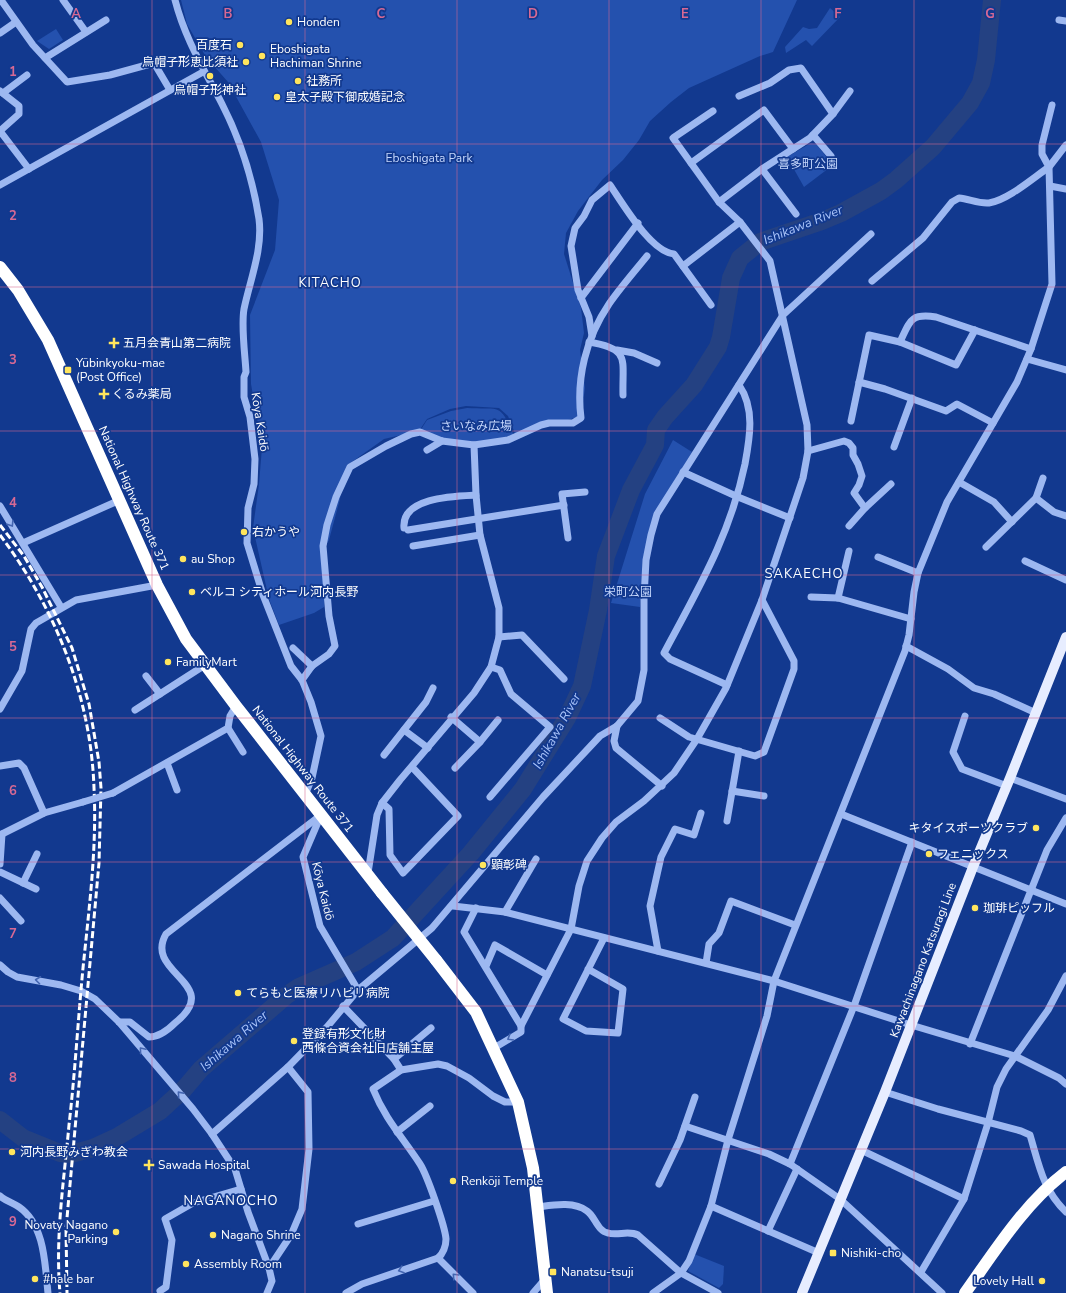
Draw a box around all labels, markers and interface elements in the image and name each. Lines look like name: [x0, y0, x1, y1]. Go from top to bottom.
text: A: [71, 5, 81, 23]
text: B: [224, 5, 233, 23]
text: C: [377, 5, 386, 23]
text: D: [528, 5, 538, 23]
text: E: [681, 5, 689, 23]
text: F: [834, 5, 842, 23]
text: G: [985, 5, 995, 23]
place label: Honden: [297, 14, 340, 30]
marker: Honden: [284, 17, 294, 27]
place label: 百度石: [196, 37, 232, 53]
marker: 百度石: [235, 40, 245, 50]
place label: Eboshigata Hachiman Shrine: [270, 41, 362, 71]
marker: Eboshigata Hachiman Shrine: [257, 51, 267, 61]
place label: 烏帽子形恵比須社: [142, 54, 238, 70]
marker: 烏帽子形恵比須社: [241, 57, 251, 67]
text: 1: [9, 63, 17, 81]
marker: 烏帽子形神社: [205, 71, 215, 81]
place label: 社務所: [306, 73, 342, 89]
marker: 社務所: [293, 76, 303, 86]
place label: 烏帽子形神社: [174, 82, 246, 98]
place label: 皇太子殿下御成婚記念: [285, 89, 405, 105]
marker: 皇太子殿下御成婚記念: [272, 92, 282, 102]
park label: Eboshigata Park: [385, 150, 474, 166]
park label: 喜多町公園: [778, 156, 838, 172]
water label: Ishikawa River: [761, 201, 846, 249]
text: 2: [9, 207, 17, 225]
district label: KITACHO: [298, 274, 362, 292]
place label: 五月会青山第二病院: [123, 335, 231, 351]
marker: 五月会青山第二病院: [108, 337, 120, 349]
text: 3: [9, 351, 17, 369]
place label: Yūbinkyoku-mae (Post Office): [75, 355, 165, 385]
marker: Yūbinkyoku-mae (Post Office): [63, 365, 73, 375]
place label: くるみ薬局: [112, 386, 172, 402]
marker: くるみ薬局: [99, 389, 109, 399]
street label: Kōya Kaidō: [247, 391, 273, 453]
park label: さいなみ広場: [440, 418, 512, 434]
street label: National Highway Route 371: [95, 423, 173, 573]
text: 4: [9, 494, 17, 512]
one-way arrow: [7, 520, 14, 527]
place label: 右かうや: [252, 524, 300, 540]
marker: 右かうや: [239, 527, 249, 537]
place label: au Shop: [191, 551, 235, 567]
marker: au Shop: [178, 554, 188, 564]
district label: SAKAECHO: [765, 565, 843, 583]
place label: ベルコ シティホール河内長野: [200, 584, 358, 600]
park label: 栄町公園: [604, 584, 652, 600]
marker: ベルコ シティホール河内長野: [187, 587, 197, 597]
text: 5: [9, 638, 17, 656]
place label: FamilyMart: [176, 654, 238, 670]
marker: FamilyMart: [163, 657, 173, 667]
water label: Ishikawa River: [529, 690, 585, 772]
street label: National Highway Route 371: [249, 702, 357, 836]
text: 6: [9, 782, 17, 800]
place label: キタイスポーツクラブ: [909, 820, 1028, 836]
marker: キタイスポーツクラブ: [1031, 823, 1041, 833]
place label: フェニックス: [937, 846, 1009, 862]
marker: フェニックス: [924, 849, 934, 859]
place label: 顕彰碑: [491, 857, 527, 873]
street label: Kōya Kaidō: [308, 860, 338, 922]
marker: 顕彰碑: [478, 860, 488, 870]
street label: Kawachinagano Katsuragi Line: [886, 880, 960, 1040]
place label: 珈琲ピッフル: [983, 900, 1055, 916]
marker: 珈琲ピッフル: [970, 903, 980, 913]
text: 7: [9, 925, 17, 943]
one-way arrow: [35, 976, 41, 985]
place label: てらもと医療リハビリ病院: [246, 985, 390, 1001]
marker: てらもと医療リハビリ病院: [233, 988, 243, 998]
water label: Ishikawa River: [196, 1006, 272, 1075]
place label: 登録有形文化財 西條合資会社旧店舗主屋: [302, 1026, 434, 1056]
one-way arrow: [507, 1034, 514, 1041]
marker: 登録有形文化財 西條合資会社旧店舗主屋: [289, 1036, 299, 1046]
one-way arrow: [140, 1047, 147, 1054]
text: 8: [9, 1069, 17, 1087]
one-way arrow: [178, 1091, 185, 1099]
place label: 河内長野みぎわ教会: [20, 1144, 128, 1160]
marker: 河内長野みぎわ教会: [7, 1147, 17, 1157]
place label: Sawada Hospital: [158, 1157, 250, 1173]
marker: Sawada Hospital: [143, 1159, 155, 1171]
place label: Renkōji Temple: [461, 1173, 543, 1189]
marker: Renkōji Temple: [448, 1176, 458, 1186]
district label: NAGANOCHO: [183, 1192, 279, 1210]
text: 9: [9, 1213, 17, 1231]
place label: Novaty Nagano Parking: [24, 1217, 108, 1247]
marker: Novaty Nagano Parking: [111, 1227, 121, 1237]
place label: Nagano Shrine: [221, 1227, 301, 1243]
marker: Nagano Shrine: [208, 1230, 218, 1240]
place label: Nishiki-cho: [841, 1245, 901, 1261]
marker: Nishiki-cho: [828, 1248, 838, 1258]
place label: Assembly Room: [194, 1256, 282, 1272]
marker: Assembly Room: [181, 1259, 191, 1269]
place label: Nanatsu-tsuji: [561, 1264, 634, 1280]
one-way arrow: [398, 1266, 405, 1274]
marker: Nanatsu-tsuji: [548, 1267, 558, 1277]
place label: #hale bar: [43, 1271, 95, 1287]
one-way arrow: [452, 1273, 460, 1281]
place label: Lovely Hall: [973, 1273, 1034, 1289]
marker: #hale bar: [30, 1274, 40, 1284]
marker: Lovely Hall: [1037, 1276, 1047, 1286]

